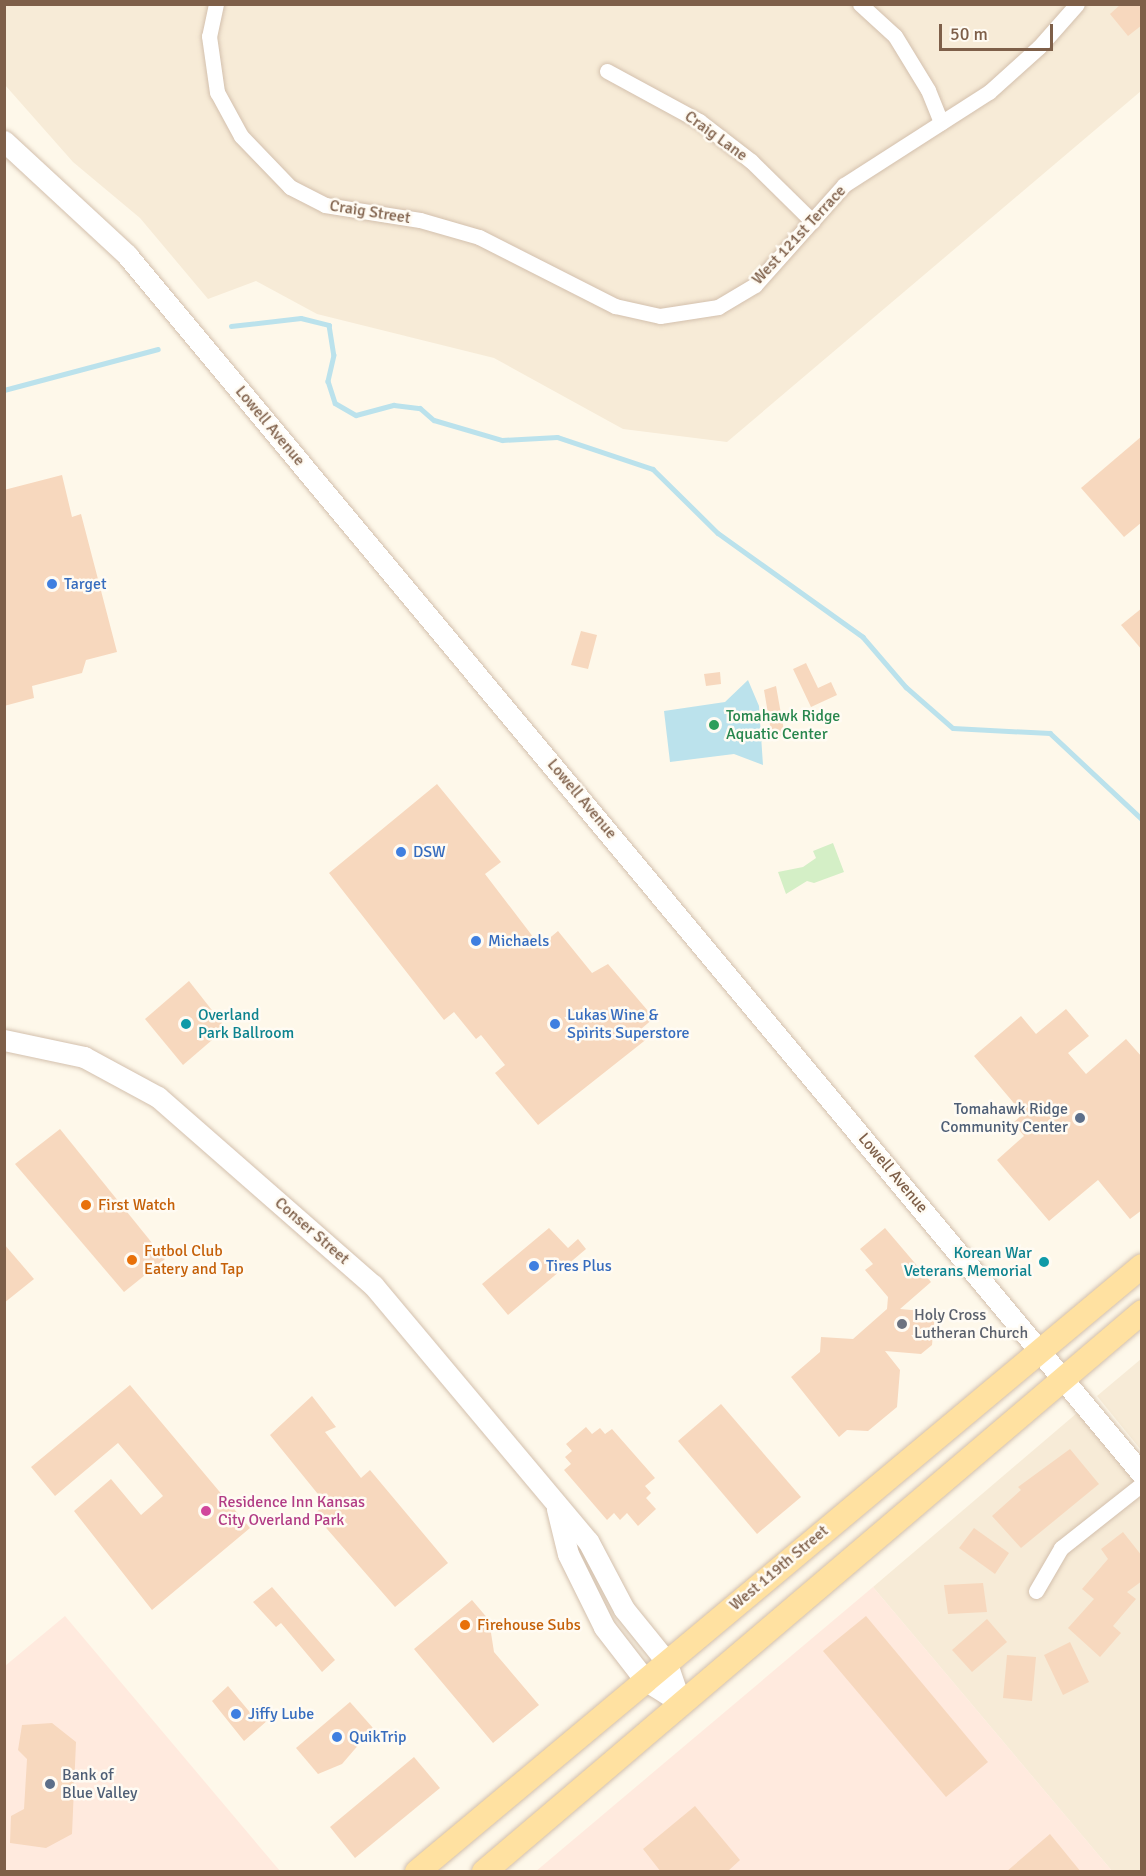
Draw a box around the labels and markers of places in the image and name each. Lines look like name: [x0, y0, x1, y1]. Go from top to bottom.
place label: Target: [64, 574, 107, 594]
marker: Target: [45, 577, 59, 591]
place label: Tomahawk Ridge Aquatic Center: [726, 706, 840, 744]
marker: Tomahawk Ridge Aquatic Center: [707, 718, 721, 732]
place label: DSW: [413, 842, 446, 862]
marker: DSW: [394, 845, 408, 859]
place label: Michaels: [488, 931, 549, 951]
marker: Michaels: [469, 934, 483, 948]
place label: Overland Park Ballroom: [198, 1005, 294, 1043]
place label: Lukas Wine & Spirits Superstore: [567, 1005, 690, 1043]
marker: Overland Park Ballroom: [179, 1017, 193, 1031]
marker: Lukas Wine & Spirits Superstore: [548, 1017, 562, 1031]
place label: Tomahawk Ridge Community Center: [941, 1099, 1068, 1137]
marker: Tomahawk Ridge Community Center: [1073, 1111, 1087, 1125]
place label: First Watch: [98, 1195, 175, 1215]
marker: First Watch: [79, 1198, 93, 1212]
place label: Futbol Club Eatery and Tap: [144, 1241, 244, 1279]
place label: Korean War Veterans Memorial: [904, 1243, 1032, 1281]
marker: Futbol Club Eatery and Tap: [125, 1253, 139, 1267]
marker: Korean War Veterans Memorial: [1037, 1255, 1051, 1269]
place label: Tires Plus: [546, 1256, 612, 1276]
marker: Tires Plus: [527, 1259, 541, 1273]
place label: Holy Cross Lutheran Church: [914, 1305, 1028, 1343]
marker: Holy Cross Lutheran Church: [895, 1317, 909, 1331]
place label: Residence Inn Kansas City Overland Park: [218, 1492, 365, 1530]
marker: Residence Inn Kansas City Overland Park: [199, 1504, 213, 1518]
place label: Firehouse Subs: [477, 1615, 581, 1635]
marker: Firehouse Subs: [458, 1618, 472, 1632]
place label: Jiffy Lube: [248, 1704, 314, 1724]
marker: Jiffy Lube: [229, 1707, 243, 1721]
place label: QuikTrip: [349, 1727, 407, 1747]
marker: QuikTrip: [330, 1730, 344, 1744]
place label: Bank of Blue Valley: [62, 1765, 137, 1803]
marker: Bank of Blue Valley: [43, 1777, 57, 1791]

